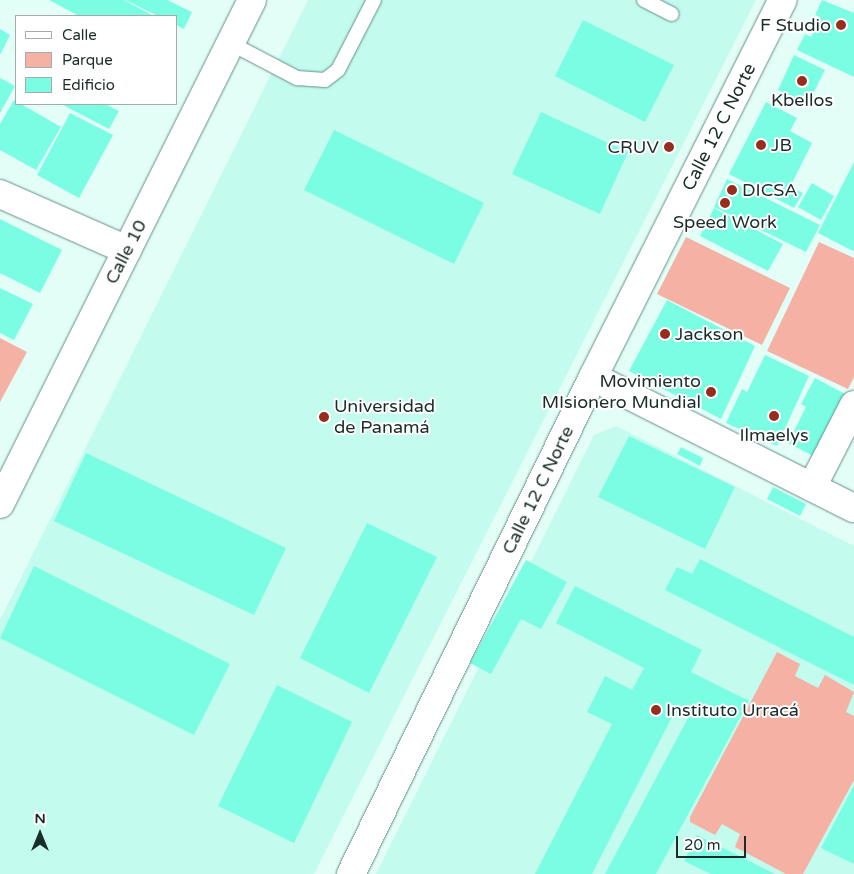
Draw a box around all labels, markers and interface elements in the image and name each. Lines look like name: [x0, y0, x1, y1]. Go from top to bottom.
place label: F Studio: [760, 14, 831, 36]
legend: [15, 15, 178, 105]
marker: F Studio: [835, 19, 847, 31]
text: Calle: [62, 26, 97, 44]
text: Parque: [62, 51, 113, 69]
street label: Calle 12 C Norte: [678, 60, 760, 194]
marker: Kbellos: [796, 75, 808, 87]
text: Edificio: [62, 76, 115, 94]
place label: Kbellos: [771, 89, 833, 111]
place label: JB: [771, 134, 792, 156]
place label: CRUV: [608, 136, 659, 158]
marker: JB: [755, 139, 767, 151]
marker: CRUV: [663, 141, 675, 153]
place label: DICSA: [742, 179, 798, 201]
marker: DICSA: [726, 184, 738, 196]
marker: Speed Work: [719, 197, 731, 209]
place label: Speed Work: [673, 211, 777, 233]
street label: Calle 10: [101, 216, 151, 288]
place label: Jackson: [675, 323, 743, 345]
marker: Jackson: [659, 328, 671, 340]
place label: Movimiento MIsionero Mundial: [542, 371, 701, 414]
marker: Movimiento MIsionero Mundial: [705, 386, 717, 398]
place label: Universidad de Panamá: [334, 396, 435, 438]
marker: Ilmaelys: [768, 410, 780, 422]
marker: Universidad de Panamá: [318, 411, 330, 423]
street label: Calle 12 C Norte: [498, 422, 578, 558]
place label: Ilmaelys: [739, 424, 809, 446]
place label: Instituto Urracá: [666, 699, 799, 721]
marker: Instituto Urracá: [650, 704, 662, 716]
north arrow: [15, 809, 65, 859]
text: N: [34, 810, 46, 827]
scale bar: [679, 826, 749, 858]
text: 20 m: [684, 836, 721, 854]

